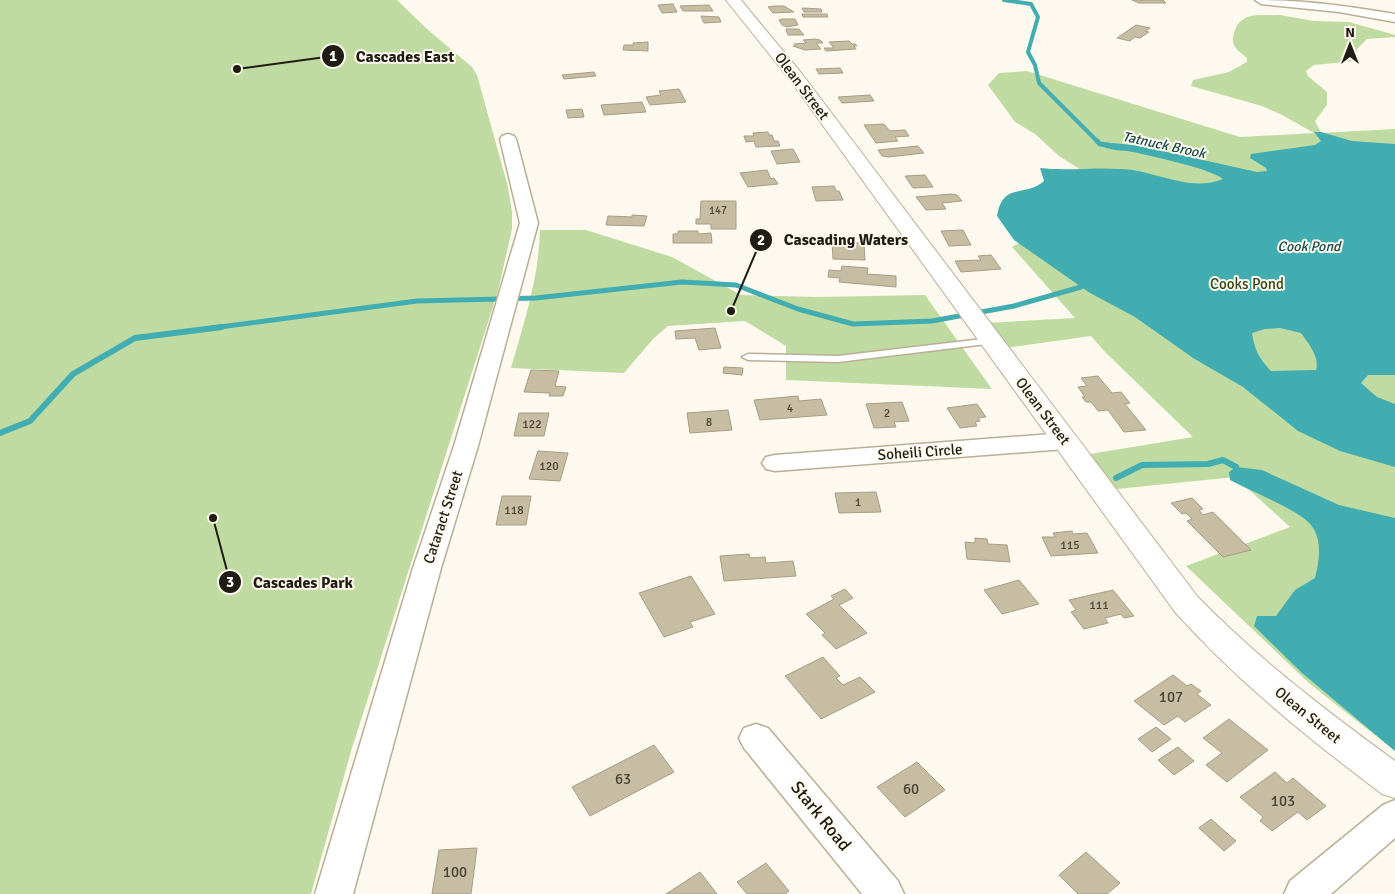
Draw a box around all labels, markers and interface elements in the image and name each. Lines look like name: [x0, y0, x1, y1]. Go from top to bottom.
north arrow: [1325, 20, 1375, 70]
text: N: [1345, 24, 1355, 41]
callout: Cascades East: [321, 40, 464, 71]
text: 1: [329, 47, 337, 65]
text: Cascades East: [356, 47, 454, 67]
street label: Olean Street: [771, 49, 833, 123]
water label: Tatnuck Brook: [1121, 128, 1209, 162]
house number: 147: [709, 204, 727, 217]
callout: Cascading Waters: [749, 224, 918, 255]
text: Cascading Waters: [784, 230, 908, 250]
text: 2: [757, 231, 765, 249]
water label: Cook Pond: [1278, 238, 1342, 255]
park label: Cooks Pond: [1210, 275, 1284, 293]
street label: Olean Street: [1012, 374, 1074, 448]
house number: 4: [787, 401, 794, 416]
house number: 2: [884, 406, 890, 421]
house number: 8: [706, 415, 712, 430]
house number: 122: [522, 417, 542, 432]
street label: Soheili Circle: [877, 440, 963, 464]
house number: 120: [539, 459, 559, 474]
street label: Cataract Street: [419, 468, 467, 566]
house number: 1: [855, 495, 861, 510]
house number: 118: [504, 503, 524, 518]
house number: 115: [1060, 538, 1080, 553]
callout: Cascades Park: [218, 567, 363, 598]
text: 3: [226, 573, 234, 591]
text: Cascades Park: [253, 573, 354, 593]
house number: 111: [1089, 598, 1109, 613]
street label: Olean Street: [1271, 683, 1345, 747]
house number: 107: [1159, 688, 1183, 706]
house number: 63: [615, 770, 631, 788]
street label: Stark Road: [786, 777, 856, 855]
house number: 60: [903, 780, 919, 798]
house number: 103: [1271, 792, 1295, 810]
house number: 100: [443, 863, 467, 881]

